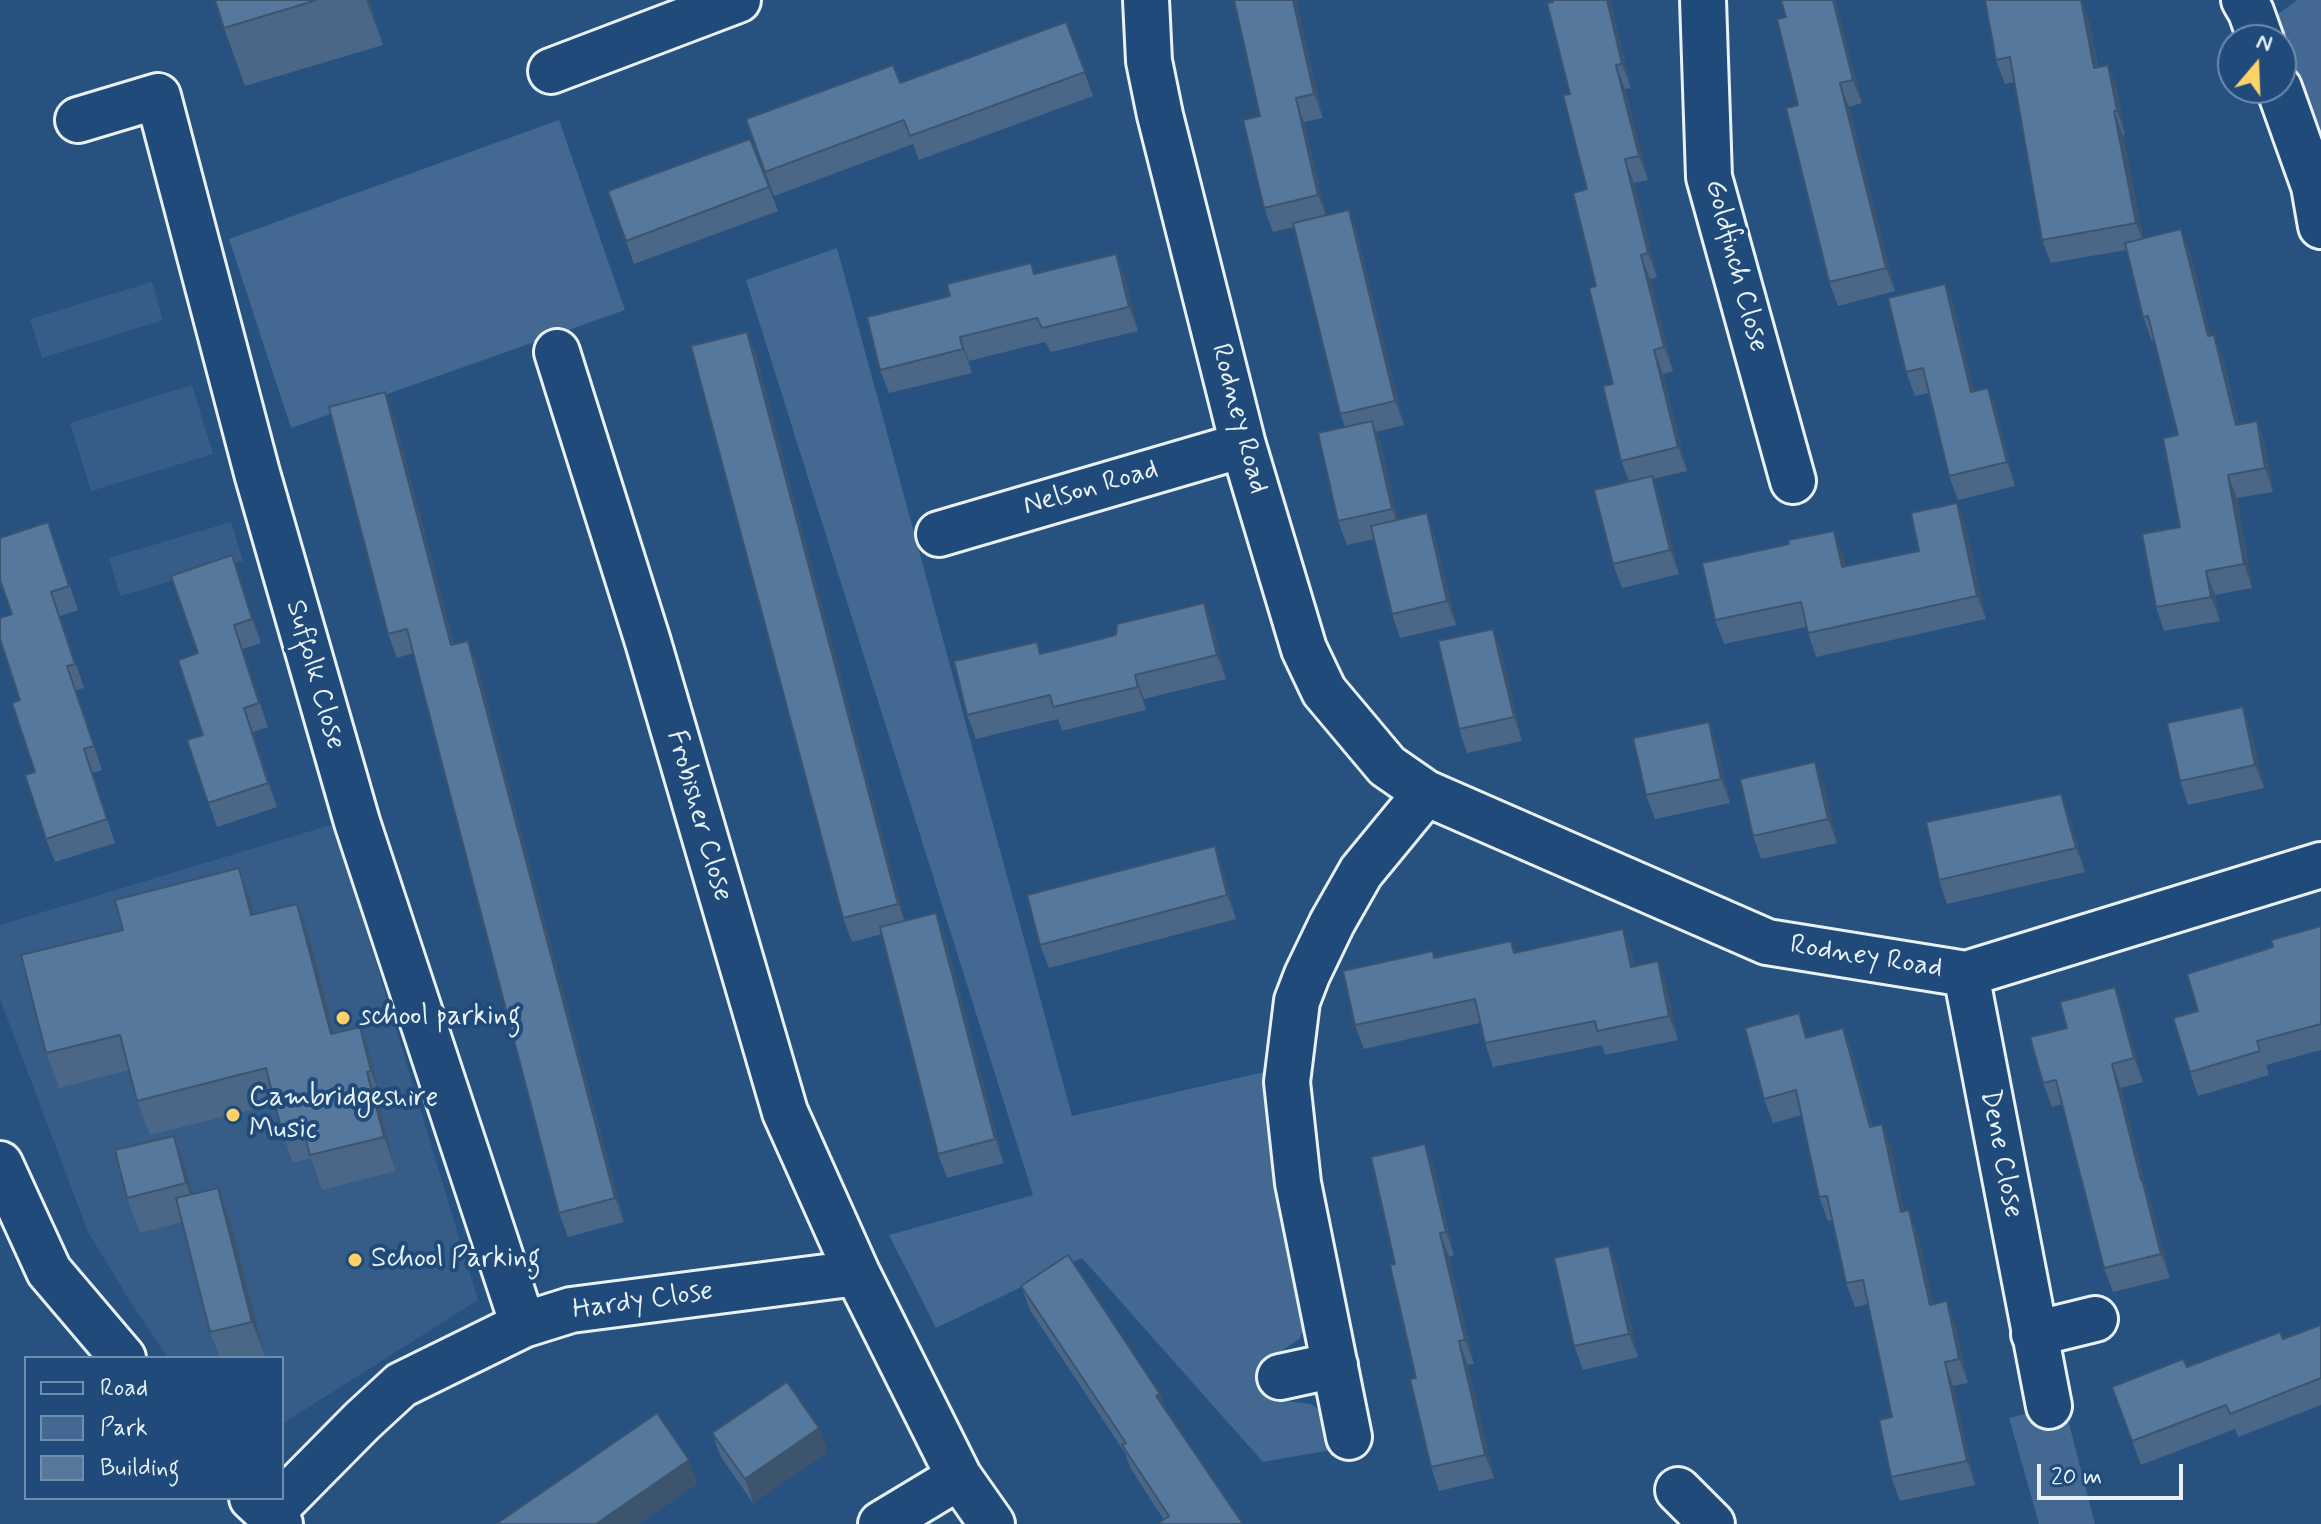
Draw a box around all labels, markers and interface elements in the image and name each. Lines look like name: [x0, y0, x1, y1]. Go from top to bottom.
north arrow: [2217, 24, 2297, 104]
text: N: [2253, 28, 2276, 59]
street label: Goldfinch Close: [1696, 176, 1774, 356]
street label: Rodney Road: [1202, 340, 1274, 498]
street label: Nelson Road: [1020, 454, 1162, 524]
street label: Suffolk Close: [277, 596, 351, 754]
street label: Frobisher Close: [658, 727, 738, 905]
street label: Rodney Road: [1787, 929, 1945, 987]
place label: school parking: [359, 1001, 521, 1035]
marker: school parking: [334, 1009, 352, 1027]
place label: Cambridgeshire Music: [249, 1082, 438, 1148]
street label: Dene Close: [1971, 1087, 2029, 1221]
marker: Cambridgeshire Music: [224, 1106, 242, 1124]
place label: School Parking: [371, 1243, 541, 1277]
marker: School Parking: [346, 1251, 364, 1269]
street label: Hardy Close: [571, 1276, 715, 1328]
legend: [24, 1356, 284, 1500]
text: Road: [100, 1373, 148, 1404]
text: Park: [100, 1413, 148, 1444]
scale bar: [2041, 1448, 2187, 1498]
text: Building: [100, 1453, 180, 1484]
text: 20 m: [2051, 1462, 2102, 1493]

